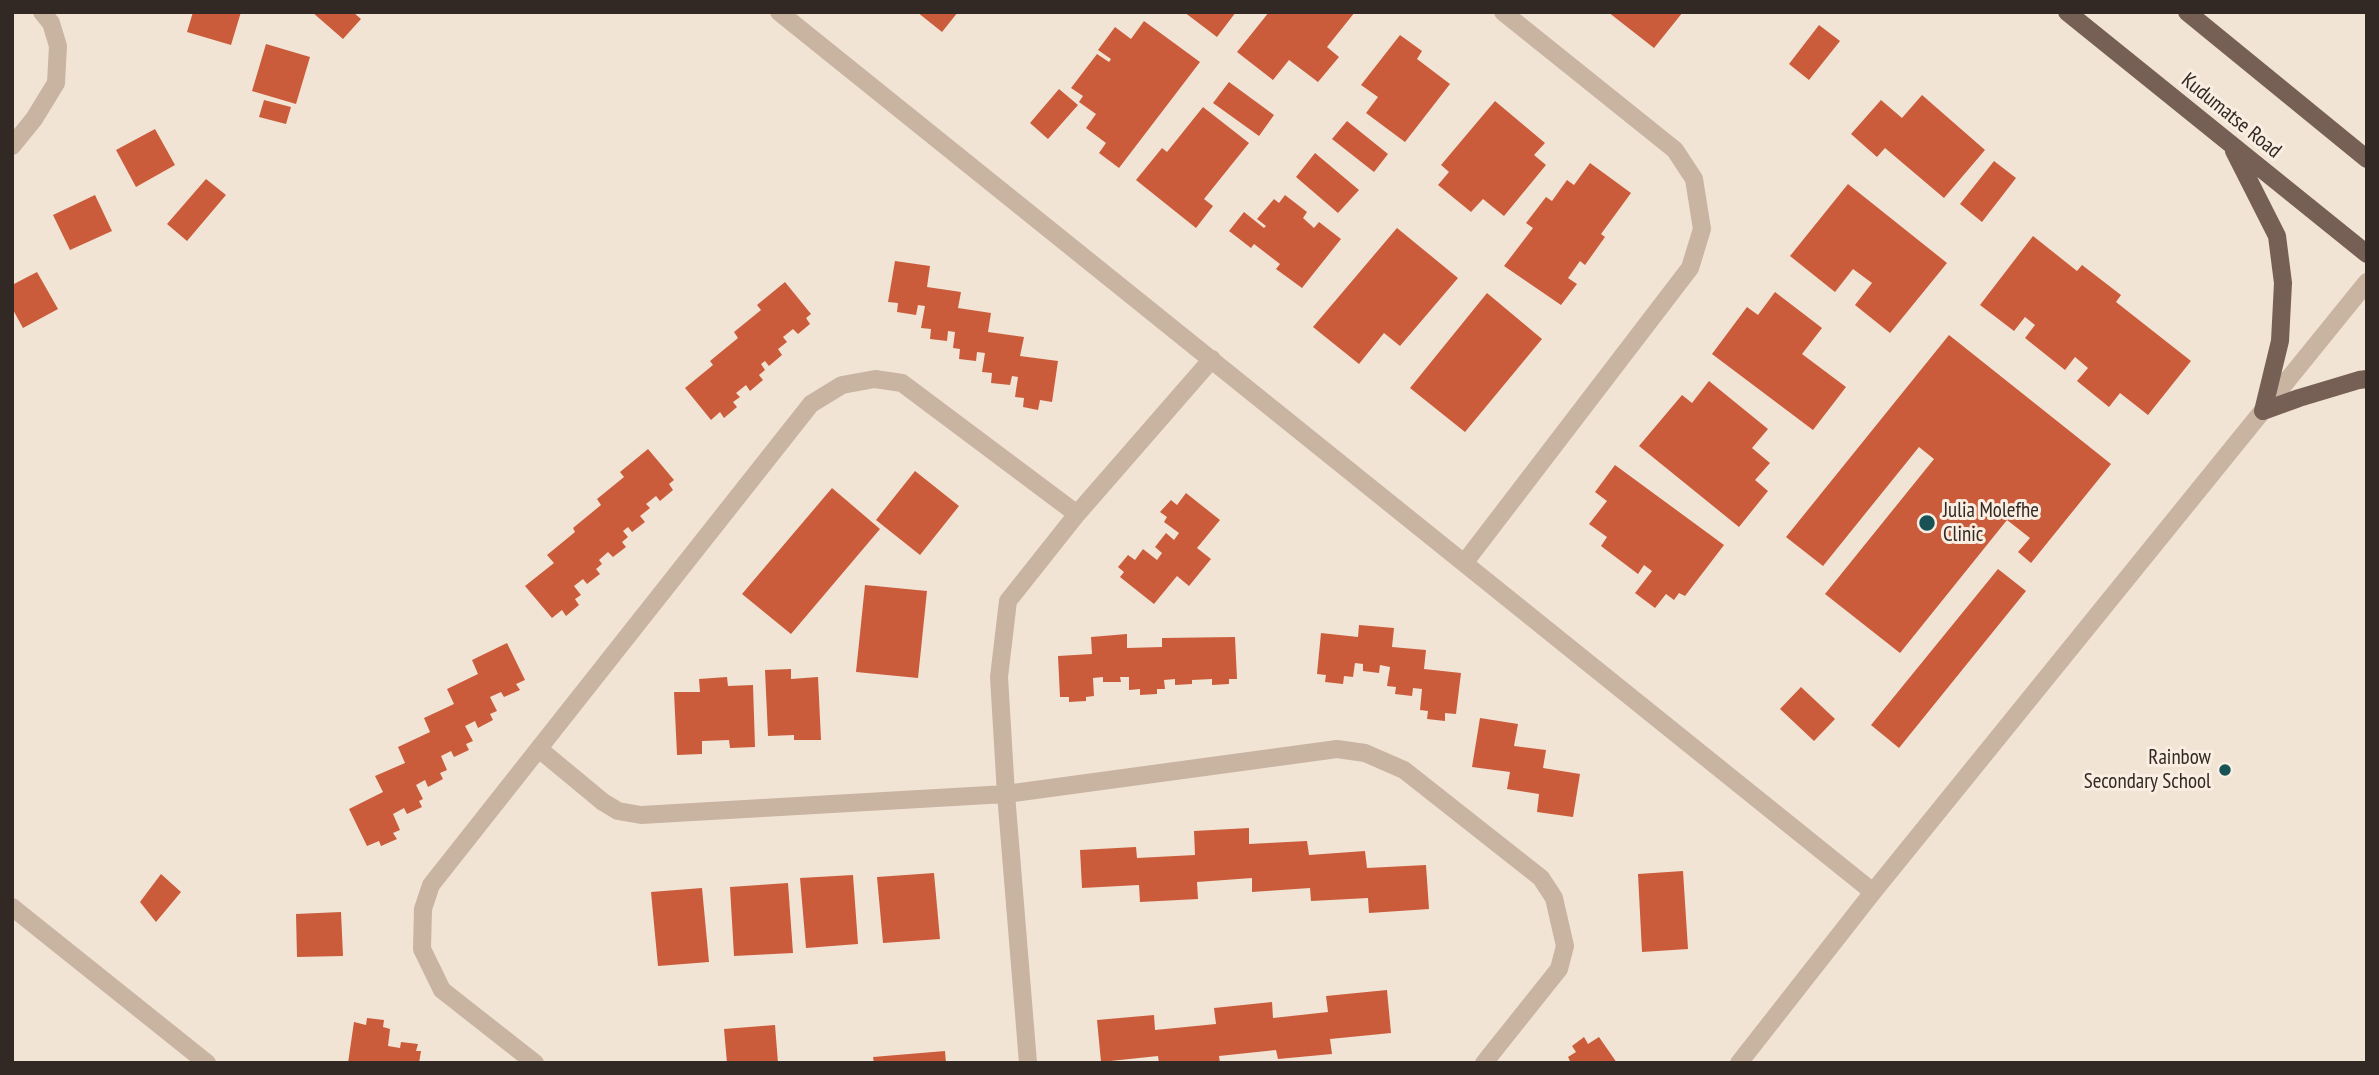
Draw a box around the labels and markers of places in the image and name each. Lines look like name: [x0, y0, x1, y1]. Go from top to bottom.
place label: Julia Molefhe Clinic: [1943, 498, 2039, 548]
marker: Julia Molefhe Clinic: [1917, 513, 1937, 533]
place label: Rainbow Secondary School: [2084, 745, 2211, 795]
marker: Rainbow Secondary School: [2217, 762, 2233, 778]

